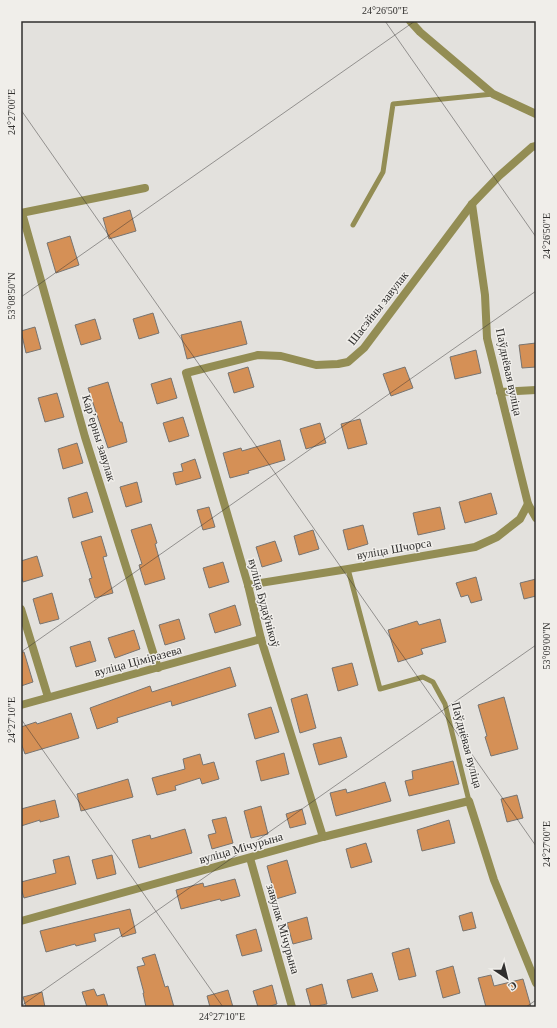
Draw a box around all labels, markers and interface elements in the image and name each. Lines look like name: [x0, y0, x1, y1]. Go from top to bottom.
text: 24°26'50"E: [362, 5, 408, 16]
text: 24°27'00"E: [6, 89, 17, 135]
text: 24°26'50"E: [541, 213, 552, 259]
street label: Шасэйны завулак: [345, 268, 411, 348]
text: 53°08'50"N: [6, 272, 17, 320]
street label: Паўднёвая вуліца: [493, 327, 525, 418]
street label: Карʼерны завулак: [79, 393, 119, 483]
street label: вуліца Шчорса: [355, 535, 433, 562]
street label: вуліца Будаўнікоў: [245, 557, 283, 649]
text: 53°09'00"N: [541, 622, 552, 670]
street label: вуліца Ціміразева: [93, 642, 184, 679]
text: 24°27'10"E: [6, 697, 17, 743]
street label: Паўднёвая вуліца: [449, 700, 485, 790]
text: 24°27'00"E: [541, 821, 552, 867]
street label: вуліца Мічурына: [197, 829, 285, 867]
street label: завулак Мічурына: [263, 882, 303, 976]
north arrow: [487, 958, 527, 998]
text: С: [506, 979, 519, 993]
text: 24°27'10"E: [199, 1011, 245, 1022]

